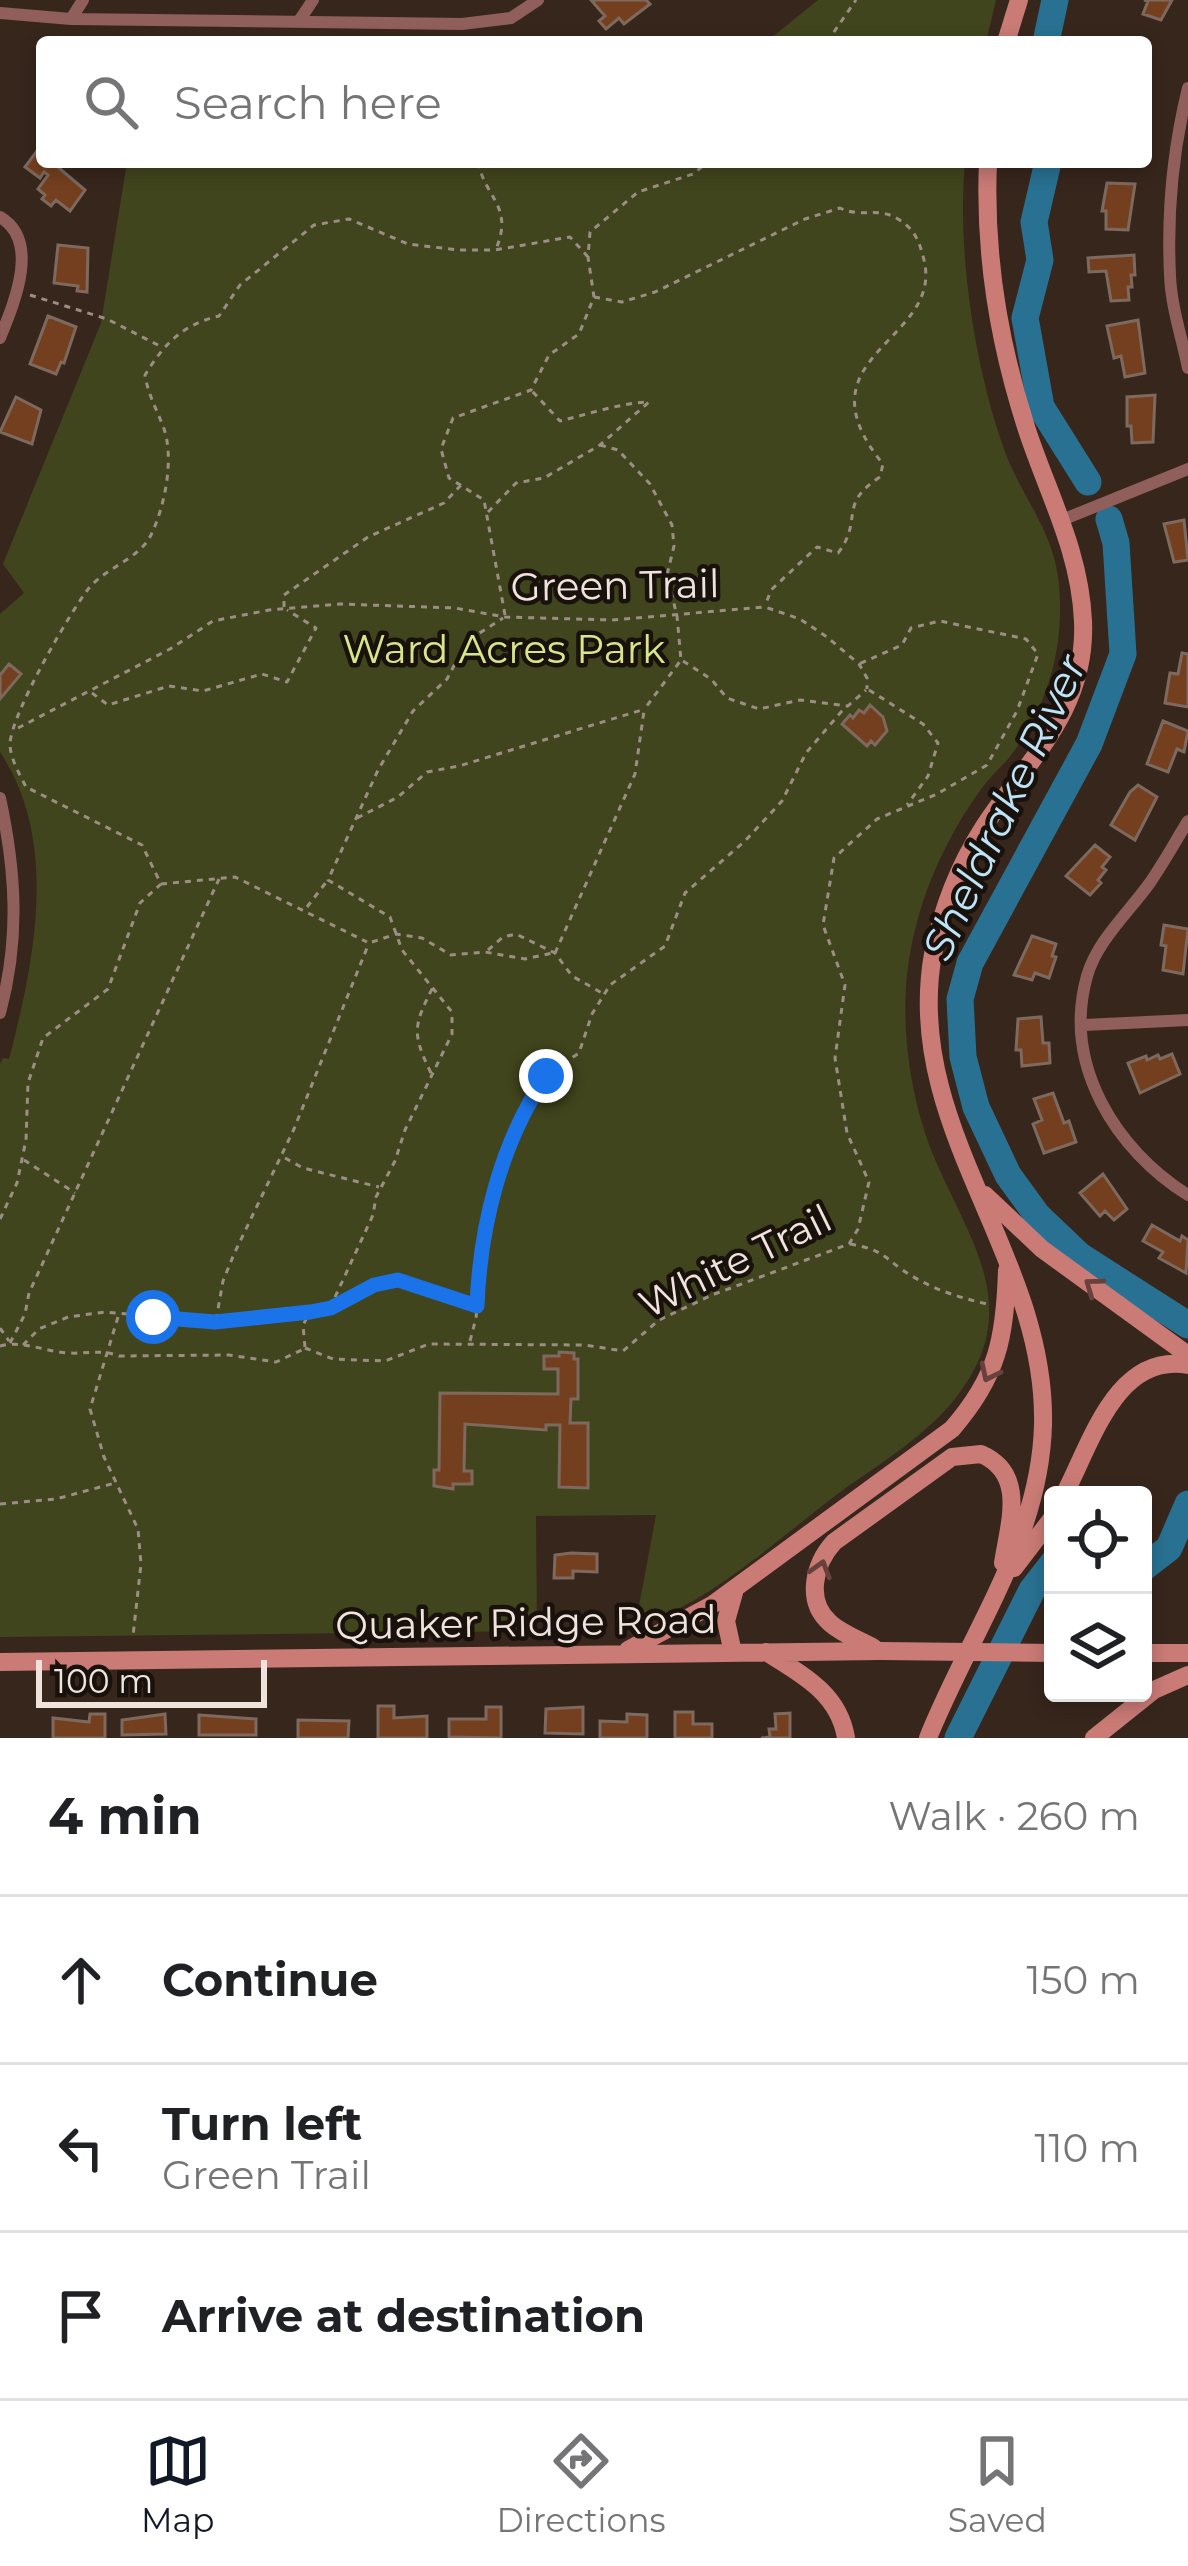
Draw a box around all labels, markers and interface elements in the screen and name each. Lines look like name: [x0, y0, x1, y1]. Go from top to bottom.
search box: [36, 36, 1152, 168]
icon: search: [78, 69, 144, 135]
text: Search here: [174, 75, 442, 130]
street label: Green Trail: [510, 559, 720, 611]
park label: Ward Acres Park: [343, 625, 666, 673]
water label: Sheldrake River: [911, 645, 1098, 968]
route end: [519, 1049, 573, 1103]
street label: White Trail: [631, 1194, 839, 1328]
one-way arrow: [1085, 1279, 1106, 1301]
route start: [126, 1290, 180, 1344]
one-way arrow: [980, 1361, 1003, 1383]
map controls: [1044, 1486, 1152, 1702]
button: locate: [1044, 1486, 1152, 1594]
one-way arrow: [807, 1560, 832, 1581]
button: layers: [1044, 1594, 1152, 1702]
street label: Quaker Ridge Road: [335, 1595, 717, 1649]
scale bar: [36, 1654, 267, 1707]
text: 100 m: [54, 1661, 153, 1701]
text: 4 min: [48, 1785, 202, 1847]
text: Walk · 260 m: [888, 1792, 1140, 1840]
icon: ahead: [48, 1947, 114, 2013]
text: Continue: [162, 1952, 378, 2007]
text: 150 m: [1026, 1956, 1140, 2004]
text: Turn left: [162, 2096, 362, 2151]
icon: left: [48, 2115, 114, 2181]
text: 110 m: [1034, 2124, 1140, 2172]
text: Green Trail: [162, 2151, 371, 2199]
icon: arrive: [48, 2283, 114, 2349]
text: Arrive at destination: [162, 2288, 645, 2343]
tab: Map: [141, 2428, 214, 2540]
tab: Directions: [497, 2428, 666, 2540]
tab: Saved: [948, 2428, 1047, 2540]

